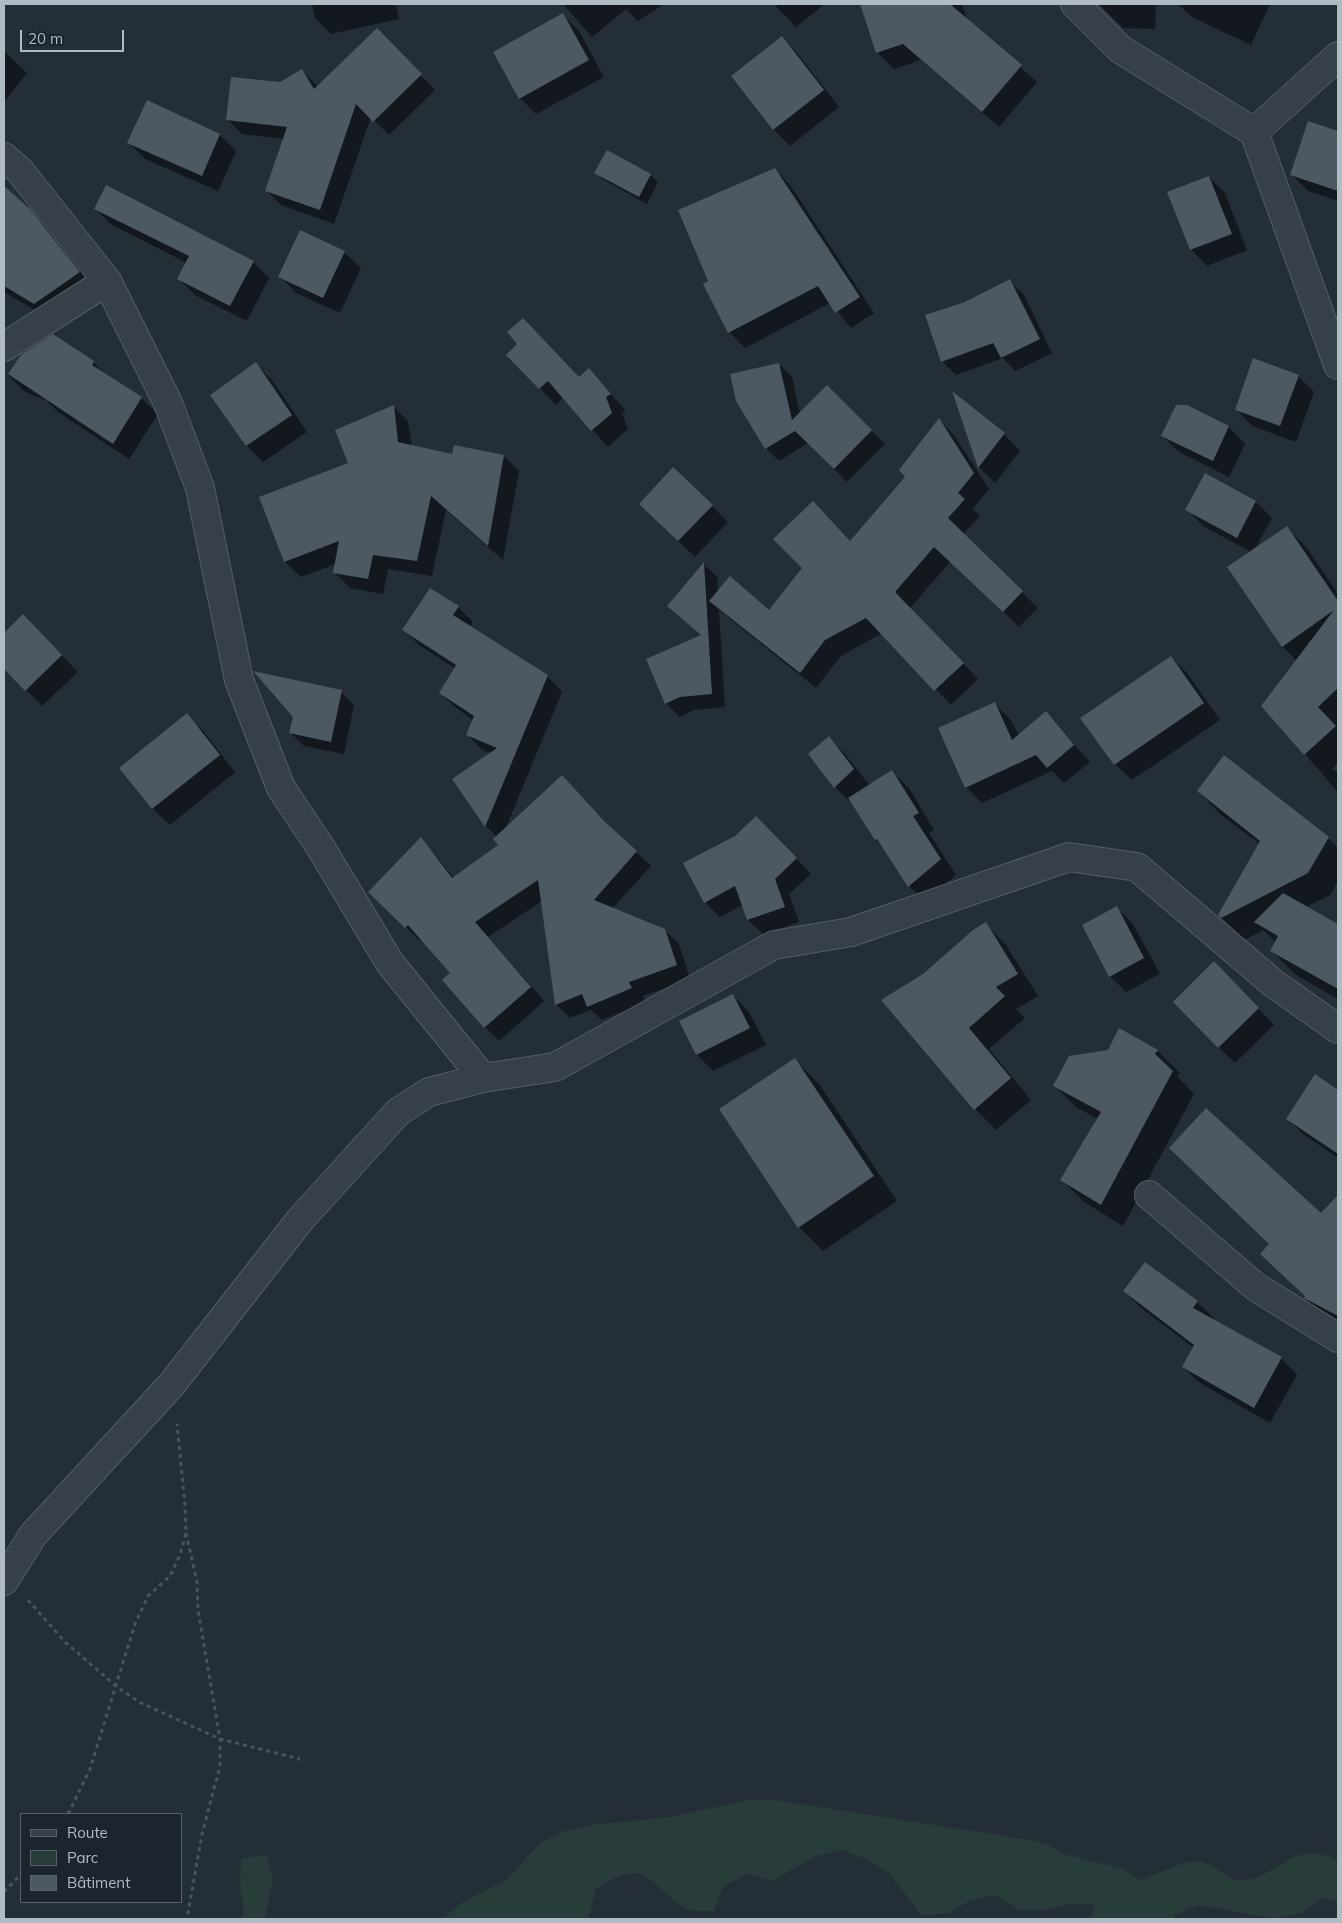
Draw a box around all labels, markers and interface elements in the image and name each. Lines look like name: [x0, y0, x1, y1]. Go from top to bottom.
scale bar: [22, 20, 126, 52]
text: 20 m: [28, 29, 63, 48]
legend: [20, 1813, 182, 1903]
text: Route: [67, 1823, 108, 1842]
text: Parc: [67, 1848, 98, 1867]
text: Bâtiment: [67, 1873, 130, 1892]

